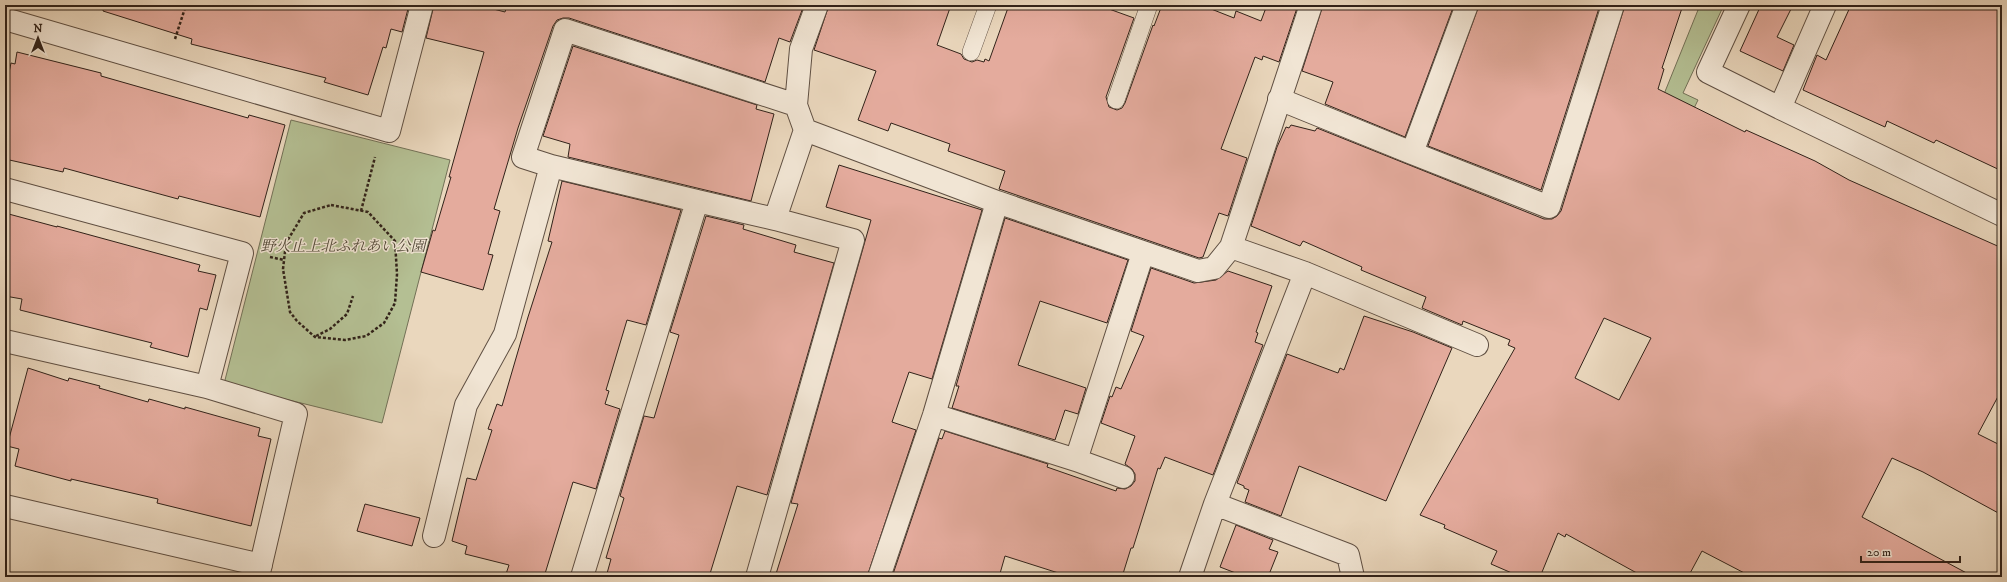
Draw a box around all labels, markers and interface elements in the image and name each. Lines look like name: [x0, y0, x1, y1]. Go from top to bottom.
north arrow: [18, 18, 58, 58]
text: N: [33, 22, 43, 36]
park label: 野火止上北ふれあい公園: [260, 237, 428, 256]
scale bar: [1861, 538, 1960, 564]
text: 20 m: [1867, 545, 1891, 560]

